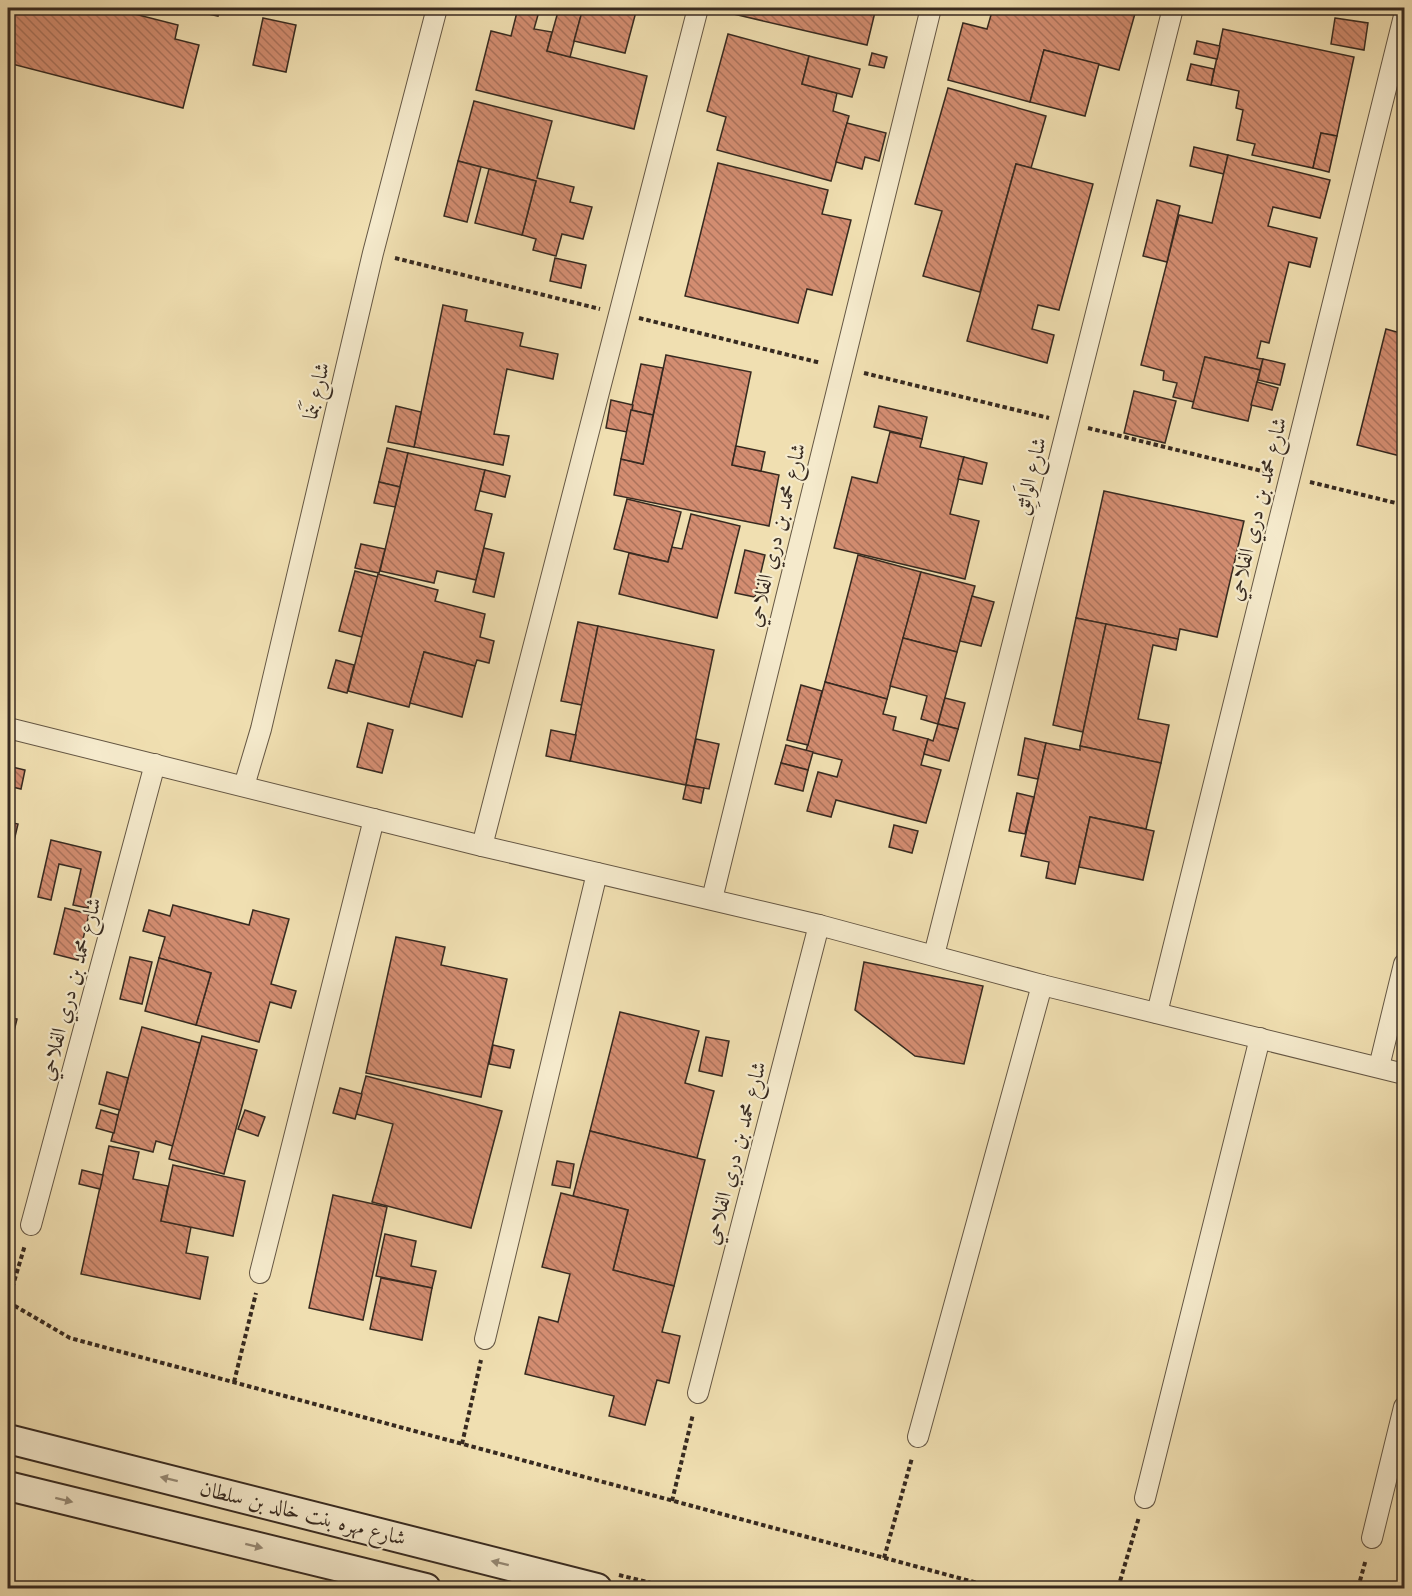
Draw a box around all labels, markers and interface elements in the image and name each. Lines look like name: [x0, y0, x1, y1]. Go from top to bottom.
street label: شارع بَنَما: [295, 359, 340, 423]
street label: شارع محمد بن دري الفلاحي: [1225, 415, 1297, 605]
street label: شارع الوَاثِق: [1006, 434, 1057, 519]
street label: شارع محمد بن دري الفلاحي: [744, 441, 816, 631]
street label: شارع محمد بن دري الفلاحي: [37, 896, 112, 1085]
street label: شارع محمد بن دري الفلاحي: [702, 1060, 777, 1249]
one-way arrow: [159, 1474, 178, 1484]
street label: شارع مهره بنت خالد بن سلطان: [196, 1479, 408, 1556]
one-way arrow: [55, 1495, 74, 1505]
one-way arrow: [244, 1542, 263, 1552]
one-way arrow: [491, 1558, 509, 1568]

